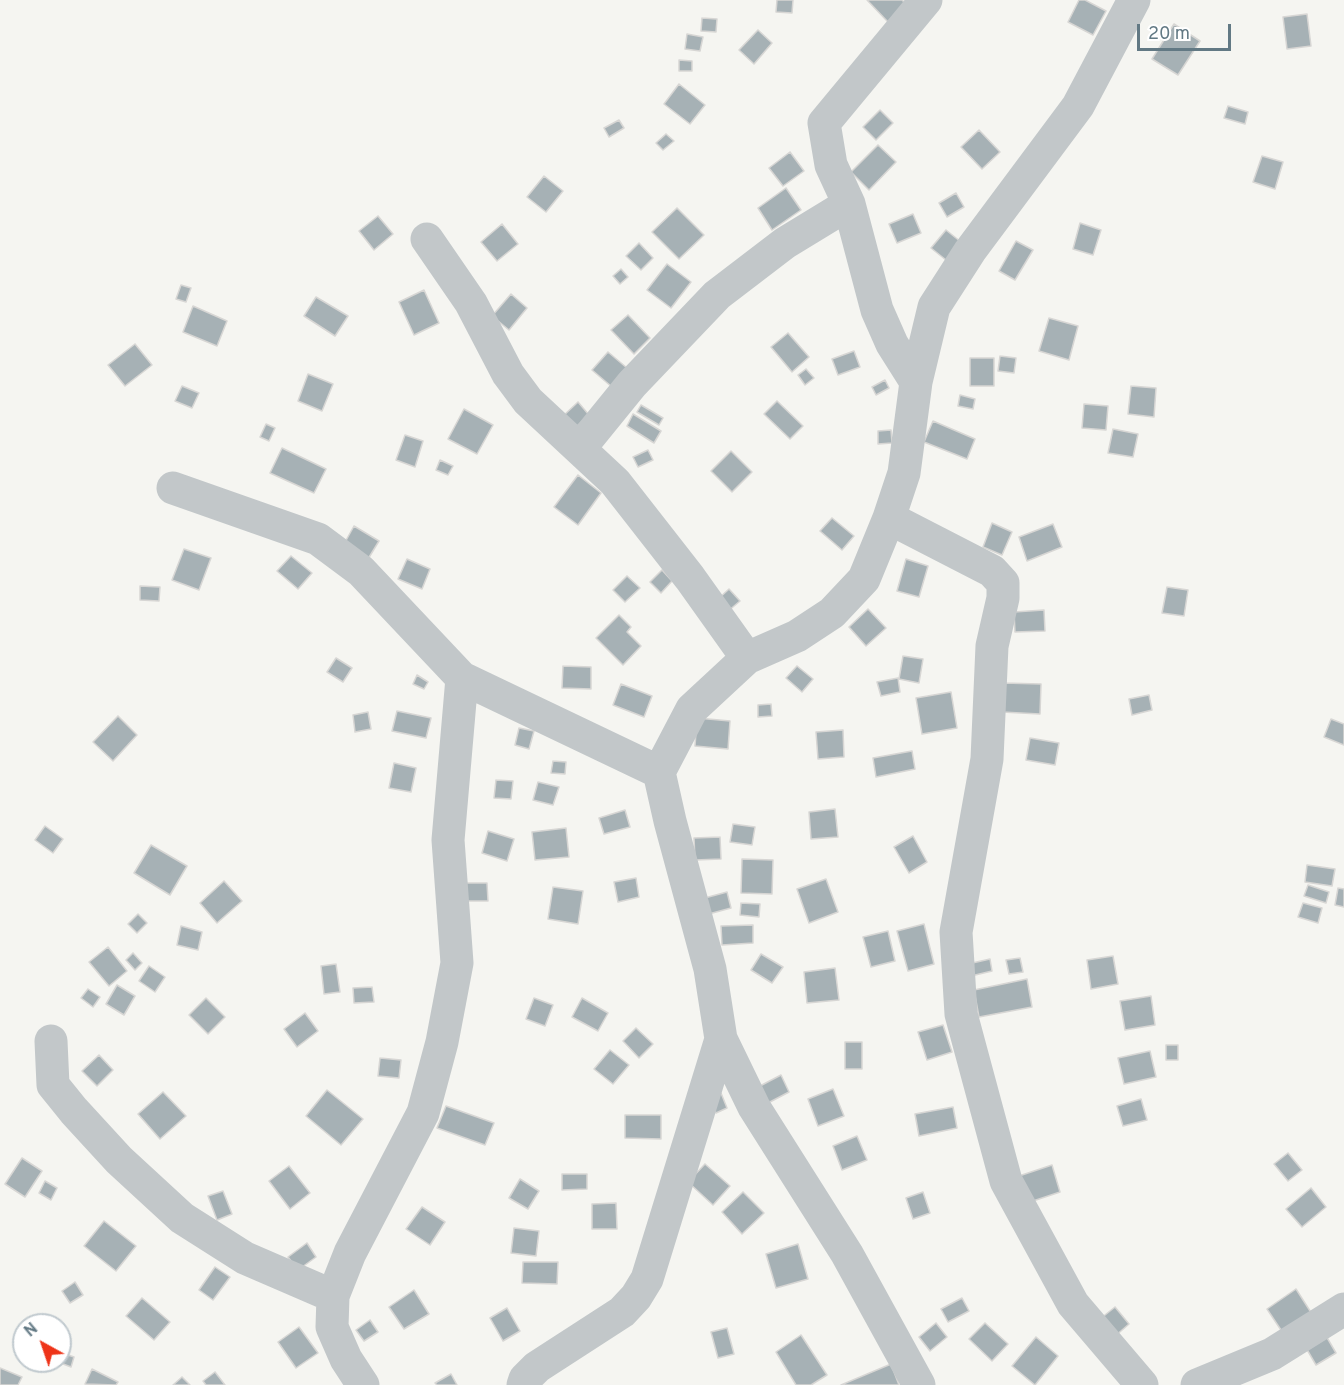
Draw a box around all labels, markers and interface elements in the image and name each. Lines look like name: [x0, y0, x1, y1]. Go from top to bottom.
scale bar: [1140, 12, 1234, 50]
text: 20 m: [1148, 23, 1190, 46]
north arrow: [12, 1313, 72, 1373]
text: N: [21, 1319, 43, 1342]

